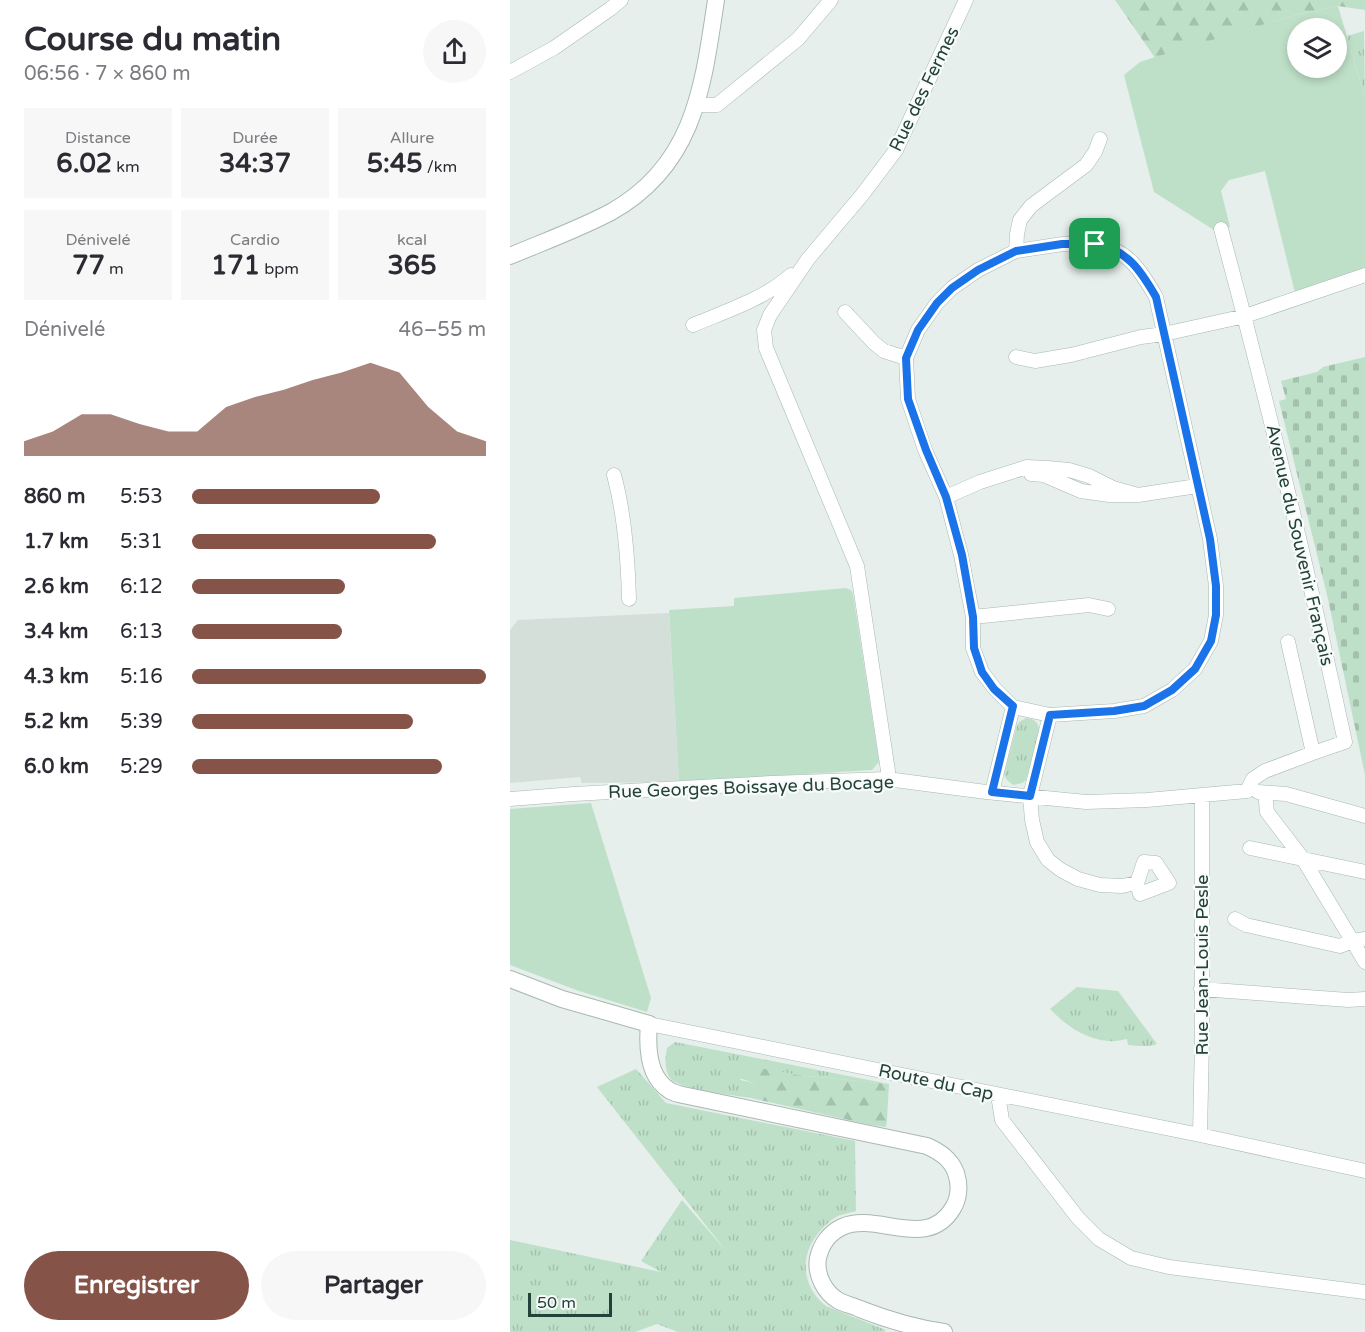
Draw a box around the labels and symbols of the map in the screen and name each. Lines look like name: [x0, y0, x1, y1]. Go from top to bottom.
street label: Rue des Fermes: [884, 23, 964, 155]
pin: [1069, 218, 1120, 269]
street label: Avenue du Souvenir Français: [1262, 422, 1338, 668]
street label: Rue Georges Boissaye du Bocage: [608, 771, 894, 803]
street label: Rue Jean-Louis Pesle: [1191, 874, 1213, 1056]
street label: Route du Cap: [876, 1059, 996, 1105]
scale bar: [528, 1290, 612, 1318]

